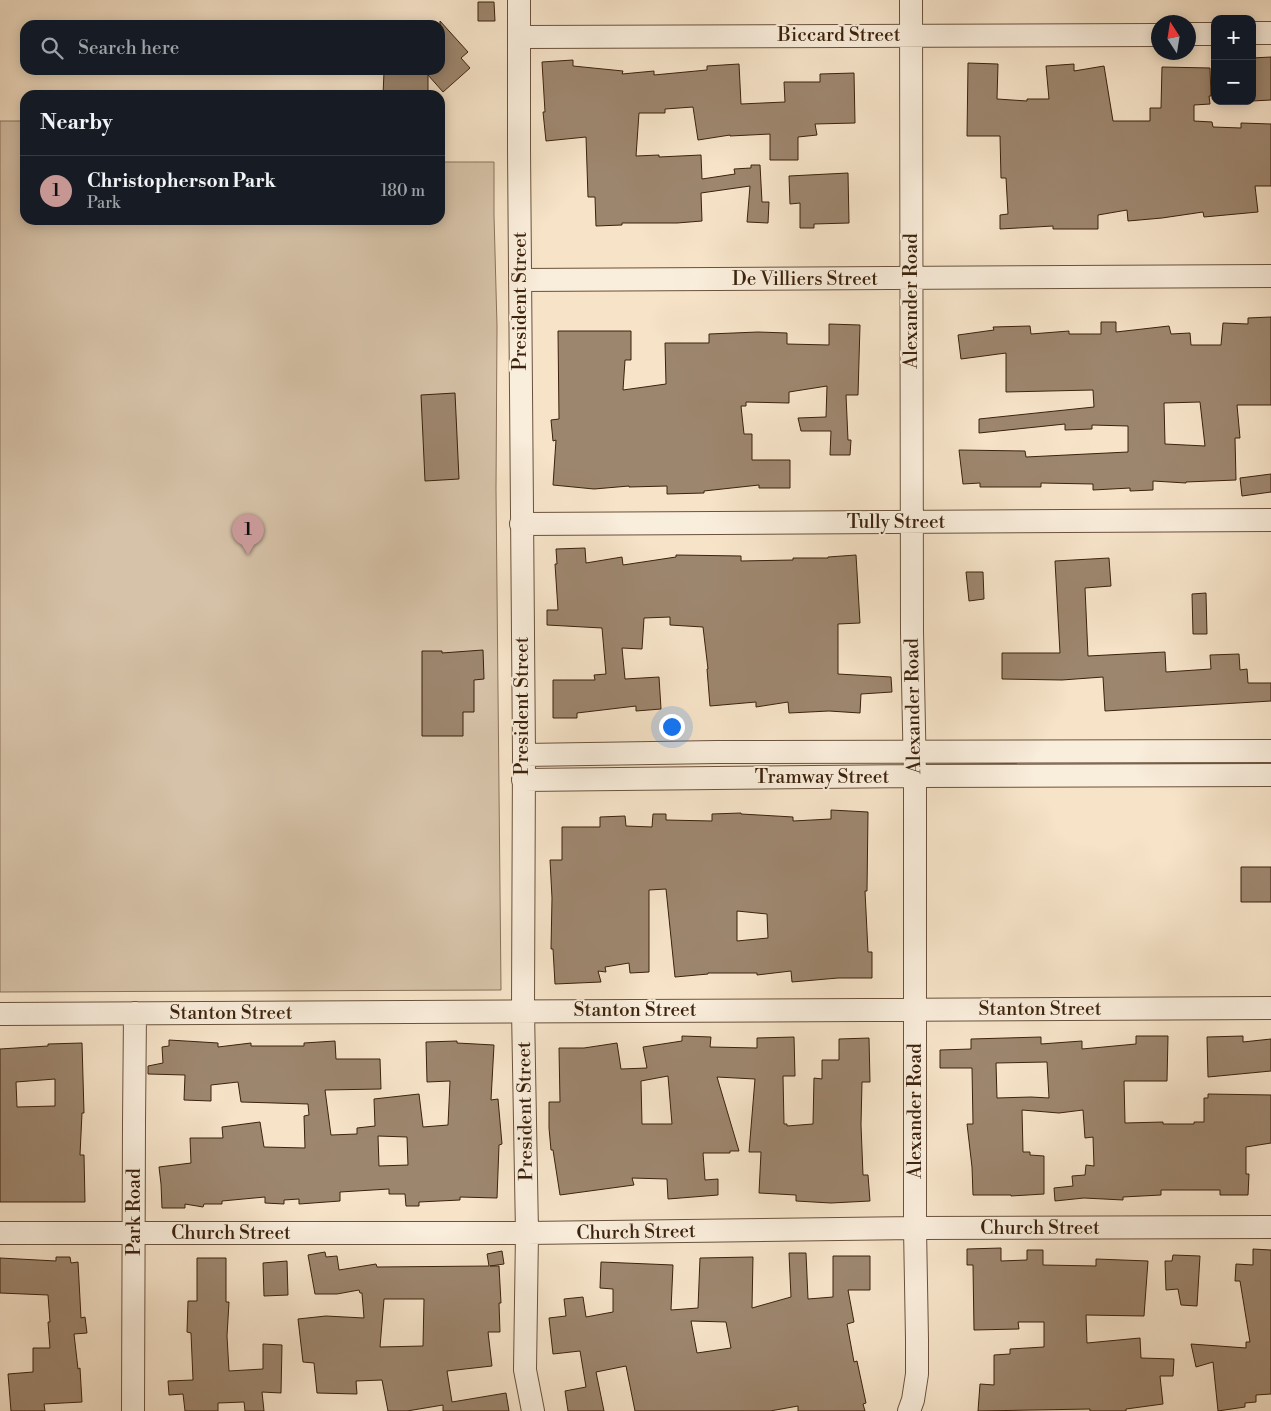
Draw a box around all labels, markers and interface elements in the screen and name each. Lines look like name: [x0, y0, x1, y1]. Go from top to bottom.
north arrow: [1151, 15, 1196, 60]
map controls: [1211, 15, 1256, 105]
button: +: [1211, 15, 1256, 60]
search box: [20, 20, 445, 75]
street label: Biccard Street: [777, 23, 901, 47]
icon: search: [38, 34, 66, 62]
text: Search here: [78, 36, 179, 60]
button: −: [1211, 60, 1256, 105]
text: Nearby: [40, 110, 113, 136]
text: Christopherson Park: [87, 169, 276, 193]
text: 1: [52, 181, 60, 201]
text: 180 m: [381, 181, 425, 201]
text: Park: [87, 193, 120, 213]
street label: President Street: [508, 231, 532, 371]
street label: Alexander Road: [899, 233, 923, 370]
street label: De Villiers Street: [732, 267, 878, 291]
street label: Tully Street: [847, 510, 946, 534]
pin: 1: [232, 514, 264, 555]
street label: President Street: [510, 636, 534, 776]
street label: Alexander Road: [900, 638, 926, 775]
your location: [659, 714, 685, 740]
street label: Tramway Street: [755, 765, 889, 789]
street label: Stanton Street: [979, 997, 1102, 1021]
street label: Stanton Street: [574, 998, 697, 1022]
street label: Stanton Street: [170, 1001, 293, 1025]
street label: President Street: [512, 1041, 538, 1181]
street label: Alexander Road: [903, 1043, 927, 1180]
street label: Park Road: [122, 1168, 146, 1256]
street label: Church Street: [980, 1216, 1100, 1240]
street label: Church Street: [576, 1219, 696, 1245]
street label: Church Street: [171, 1221, 291, 1245]

